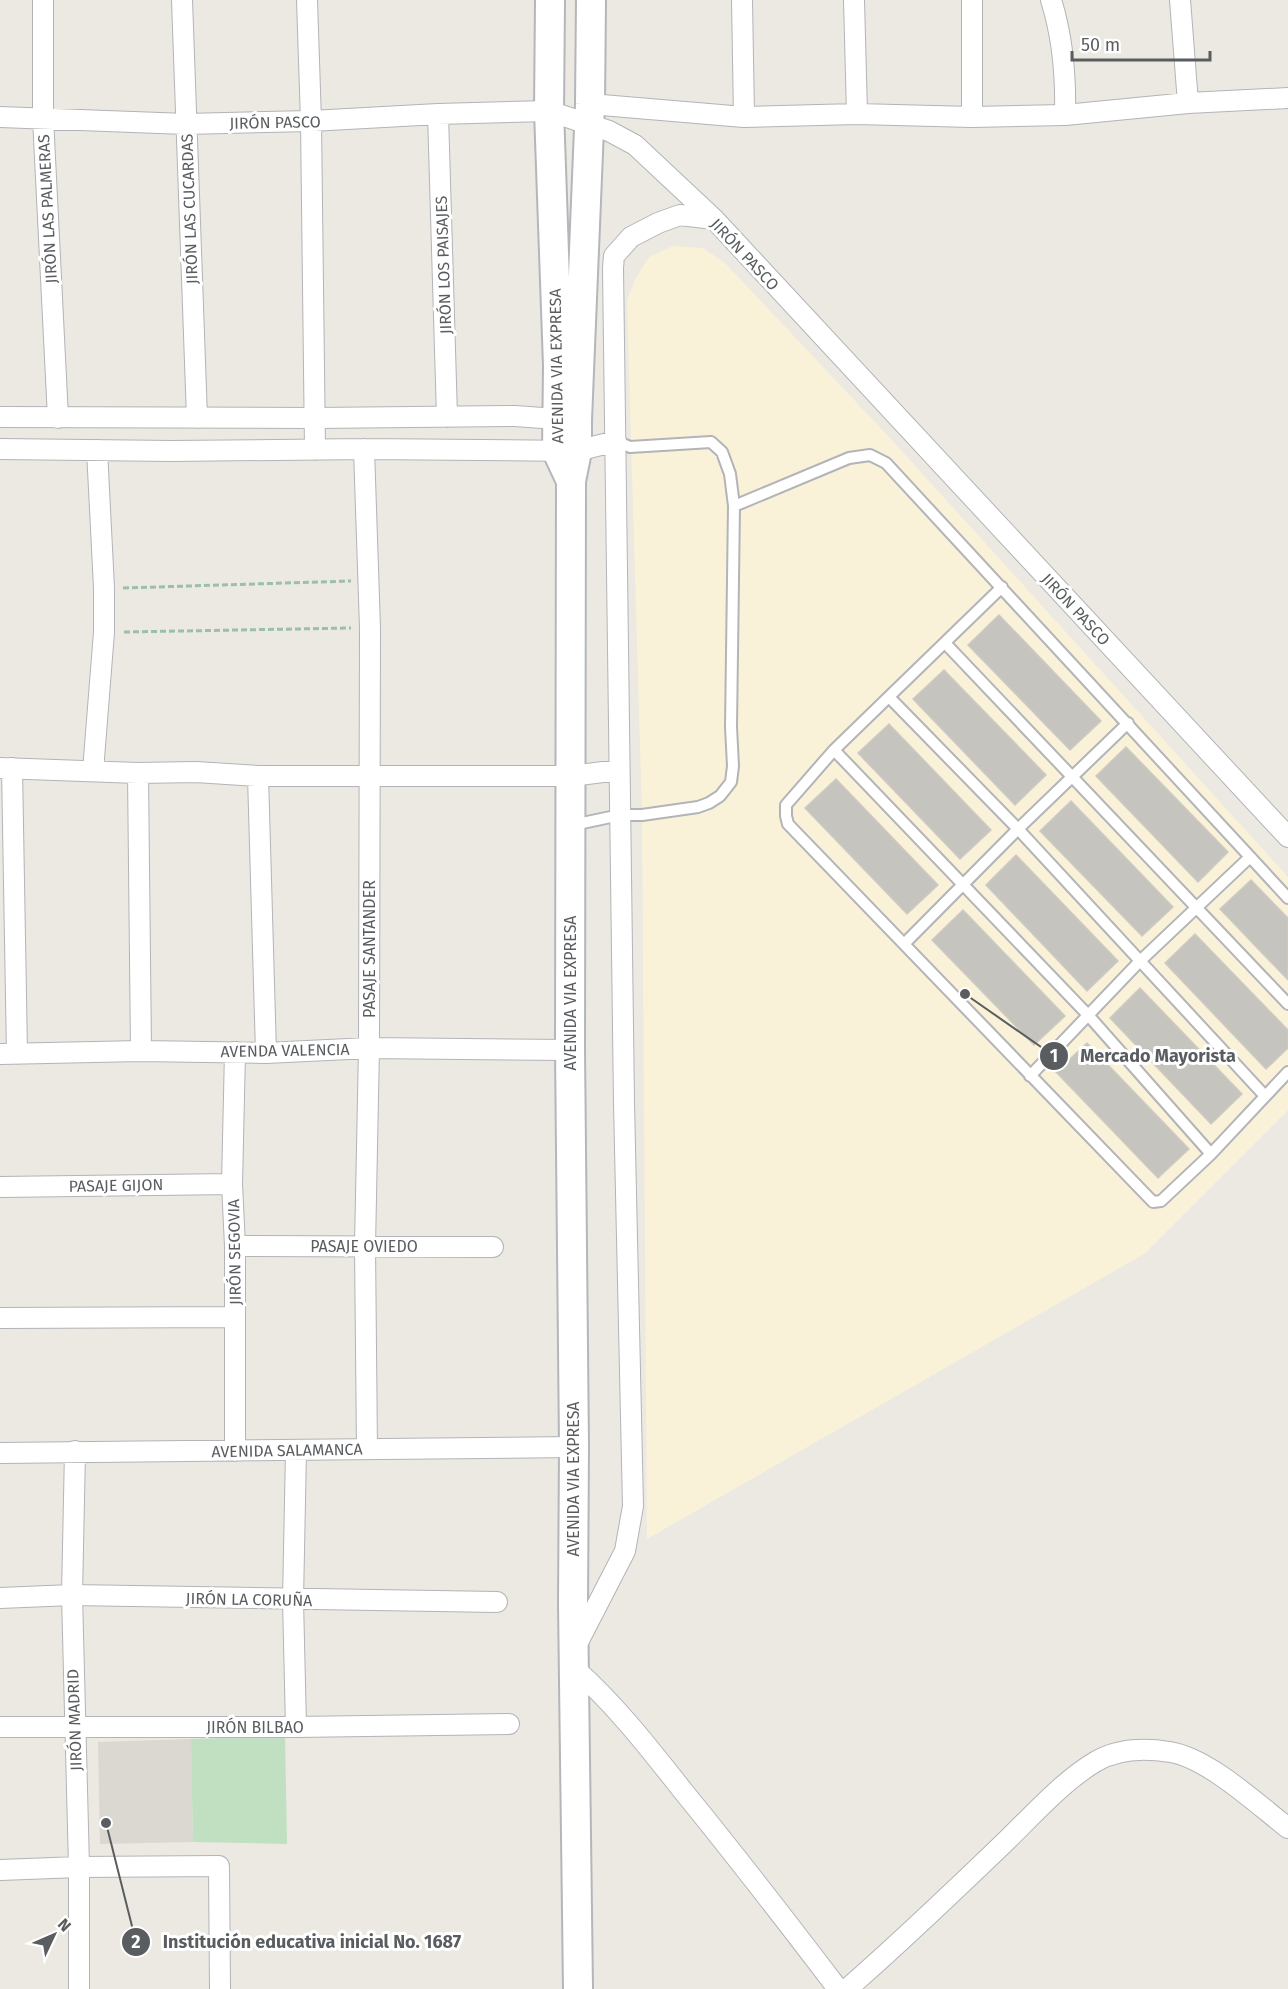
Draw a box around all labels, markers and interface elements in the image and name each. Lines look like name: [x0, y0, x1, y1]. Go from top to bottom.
scale bar: [1072, 24, 1210, 62]
text: 50 m: [1081, 34, 1120, 56]
street label: JIRÓN PASCO: [229, 111, 321, 133]
street label: JIRÓN LAS CUCARDAS: [176, 133, 202, 285]
street label: JIRÓN LAS PALMERAS: [33, 134, 61, 284]
street label: JIRÓN LOS PAISAJES: [431, 195, 455, 335]
street label: JIRÓN PASCO: [707, 214, 783, 294]
street label: AVENIDA VIA EXPRESA: [546, 288, 567, 444]
street label: JIRÓN PASCO: [1038, 569, 1114, 649]
street label: PASAJE SANTANDER: [360, 880, 379, 1018]
street label: AVENIDA VIA EXPRESA: [561, 915, 580, 1071]
callout: Mercado Mayorista: [1039, 1038, 1248, 1074]
street label: AVENDA VALENCIA: [220, 1040, 351, 1061]
text: 1: [1050, 1045, 1058, 1067]
text: Mercado Mayorista: [1080, 1045, 1236, 1067]
street label: PASAJE GIJON: [68, 1175, 164, 1196]
street label: JIRÓN SEGOVIA: [223, 1198, 245, 1305]
street label: PASAJE OVIEDO: [310, 1237, 418, 1256]
street label: AVENIDA VIA EXPRESA: [564, 1401, 583, 1557]
street label: AVENIDA SALAMANCA: [211, 1440, 364, 1461]
street label: JIRÓN LA CORUÑA: [185, 1588, 313, 1610]
street label: JIRÓN MADRID: [62, 1669, 86, 1771]
street label: JIRÓN BILBAO: [206, 1717, 304, 1737]
north arrow: [24, 1905, 84, 1965]
text: N: [54, 1915, 75, 1935]
callout: Institución educativa inicial No. 1687: [121, 1924, 473, 1960]
text: 2: [131, 1931, 141, 1953]
text: Institución educativa inicial No. 1687: [163, 1931, 462, 1953]

